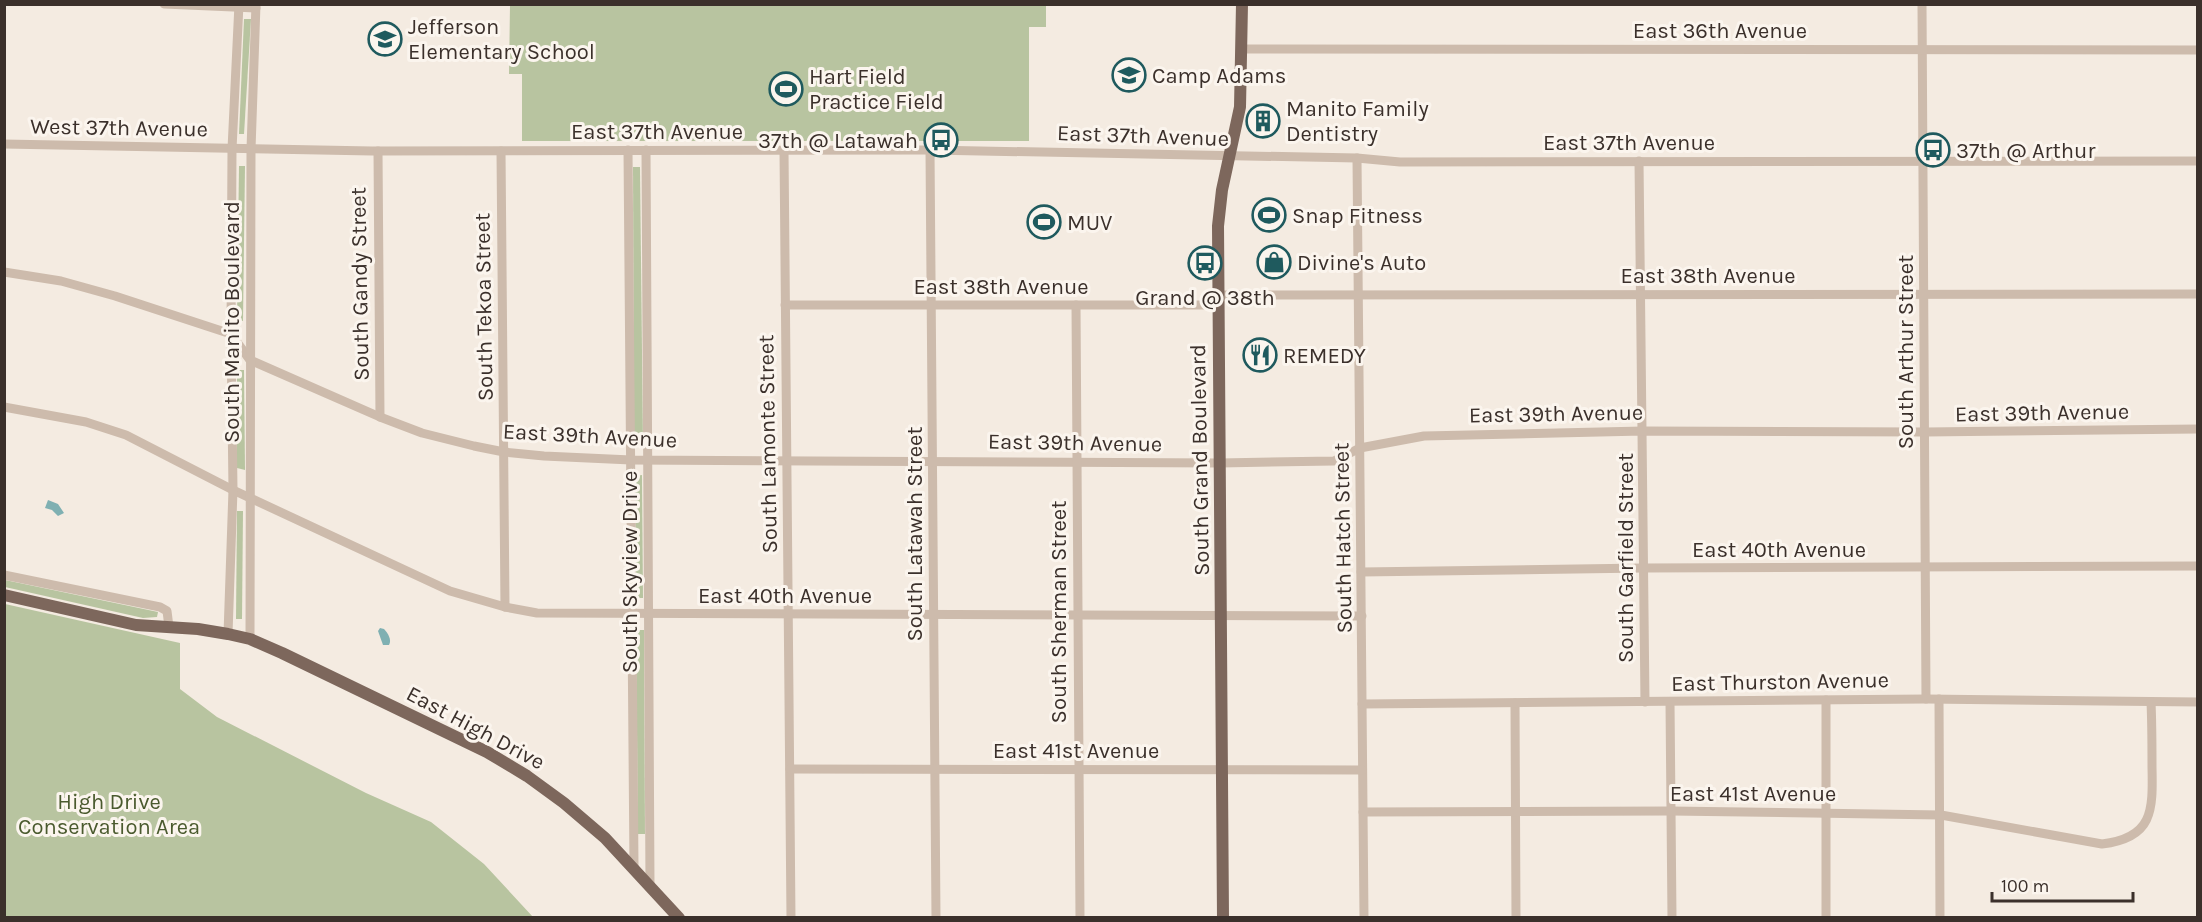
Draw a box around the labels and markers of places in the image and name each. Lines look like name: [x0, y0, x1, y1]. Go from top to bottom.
place label: Jefferson Elementary School: [408, 14, 595, 65]
school or university icon: Jefferson Elementary School: [367, 21, 403, 57]
school or university icon: Camp Adams: [1111, 57, 1147, 93]
place label: Camp Adams: [1152, 63, 1286, 89]
place label: Hart Field Practice Field: [809, 64, 944, 115]
sports icon: Hart Field Practice Field: [768, 71, 804, 107]
place label: Manito Family Dentistry: [1286, 96, 1429, 147]
building icon: Manito Family Dentistry: [1245, 103, 1281, 139]
bus stop icon: 37th @ Latawah: [923, 122, 959, 158]
place label: 37th @ Latawah: [758, 128, 918, 154]
bus stop icon: 37th @ Arthur: [1915, 132, 1951, 168]
place label: 37th @ Arthur: [1956, 138, 2095, 164]
sports icon: Snap Fitness: [1251, 197, 1287, 233]
place label: Snap Fitness: [1292, 203, 1423, 229]
sports icon: MUV: [1026, 204, 1062, 240]
place label: MUV: [1067, 210, 1112, 236]
shop icon: Divine's Auto: [1256, 244, 1292, 280]
bus stop icon: Grand @ 38th: [1187, 245, 1223, 281]
place label: Divine's Auto: [1297, 250, 1426, 276]
place label: Grand @ 38th: [1135, 285, 1275, 311]
restaurant icon: REMEDY: [1242, 337, 1278, 373]
place label: REMEDY: [1283, 343, 1366, 369]

